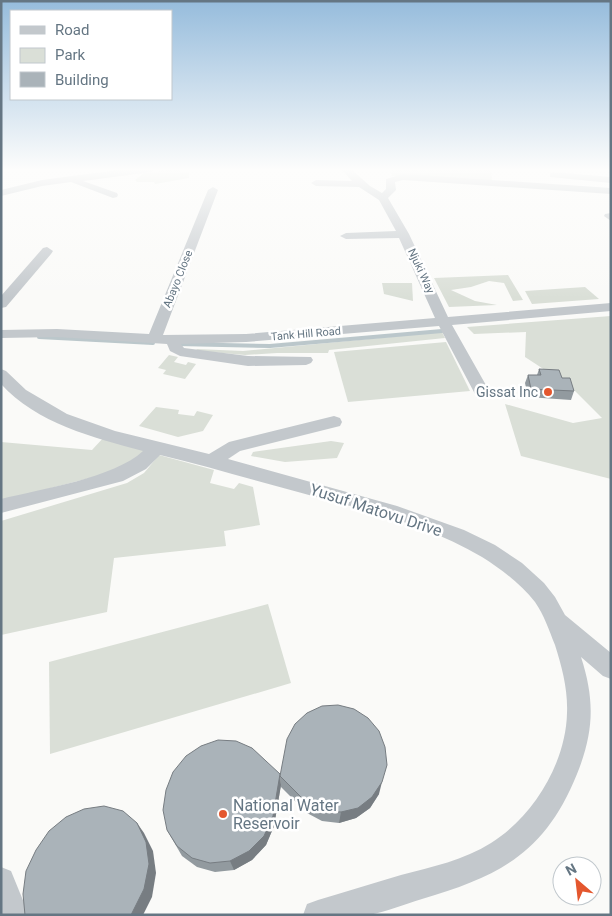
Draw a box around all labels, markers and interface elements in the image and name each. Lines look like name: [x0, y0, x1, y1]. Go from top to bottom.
legend: [10, 10, 172, 100]
text: Road: [55, 21, 89, 39]
text: Park: [55, 46, 86, 64]
text: Building: [55, 71, 109, 89]
street label: Njuki Way: [405, 246, 437, 296]
street label: Abayo Close: [161, 248, 196, 310]
street label: Tank Hill Road: [270, 324, 342, 344]
place label: Gissat Inc: [476, 384, 538, 400]
marker: Gissat Inc: [542, 386, 554, 398]
street label: Yusuf Matovu Drive: [307, 480, 445, 540]
place label: National Water Reservoir: [233, 796, 339, 833]
marker: National Water Reservoir: [217, 808, 229, 820]
north arrow: [552, 856, 602, 906]
text: N: [563, 860, 579, 879]

